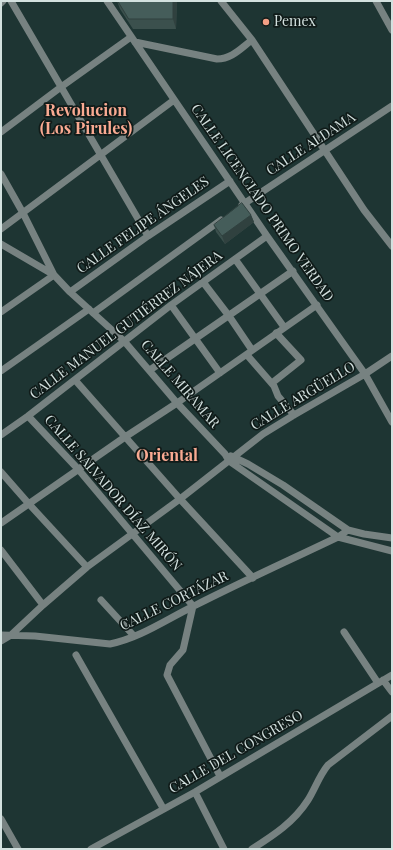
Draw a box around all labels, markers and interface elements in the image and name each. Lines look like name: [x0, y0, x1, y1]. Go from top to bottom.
place label: Pemex: [274, 14, 316, 30]
marker: Pemex: [261, 17, 271, 27]
district label: Revolucion (Los Pirules): [40, 101, 132, 139]
street label: CALLE LICENCIADO PRIMO VERDAD: [187, 101, 337, 305]
street label: CALLE ALDAMA: [263, 109, 359, 179]
street label: CALLE FELIPE ÁNGELES: [74, 173, 212, 277]
street label: CALLE MANUEL GUTIÉRREZ NÁJERA: [27, 247, 225, 403]
street label: CALLE MIRAMAR: [137, 337, 223, 431]
street label: CALLE ARGÜELLO: [248, 358, 358, 434]
street label: CALLE SALVADOR DÍAZ MIRÓN: [41, 412, 185, 574]
district label: Oriental: [136, 446, 198, 466]
street label: CALLE CORTÁZAR: [117, 568, 231, 634]
street label: CALLE DEL CONGRESO: [166, 707, 306, 797]

